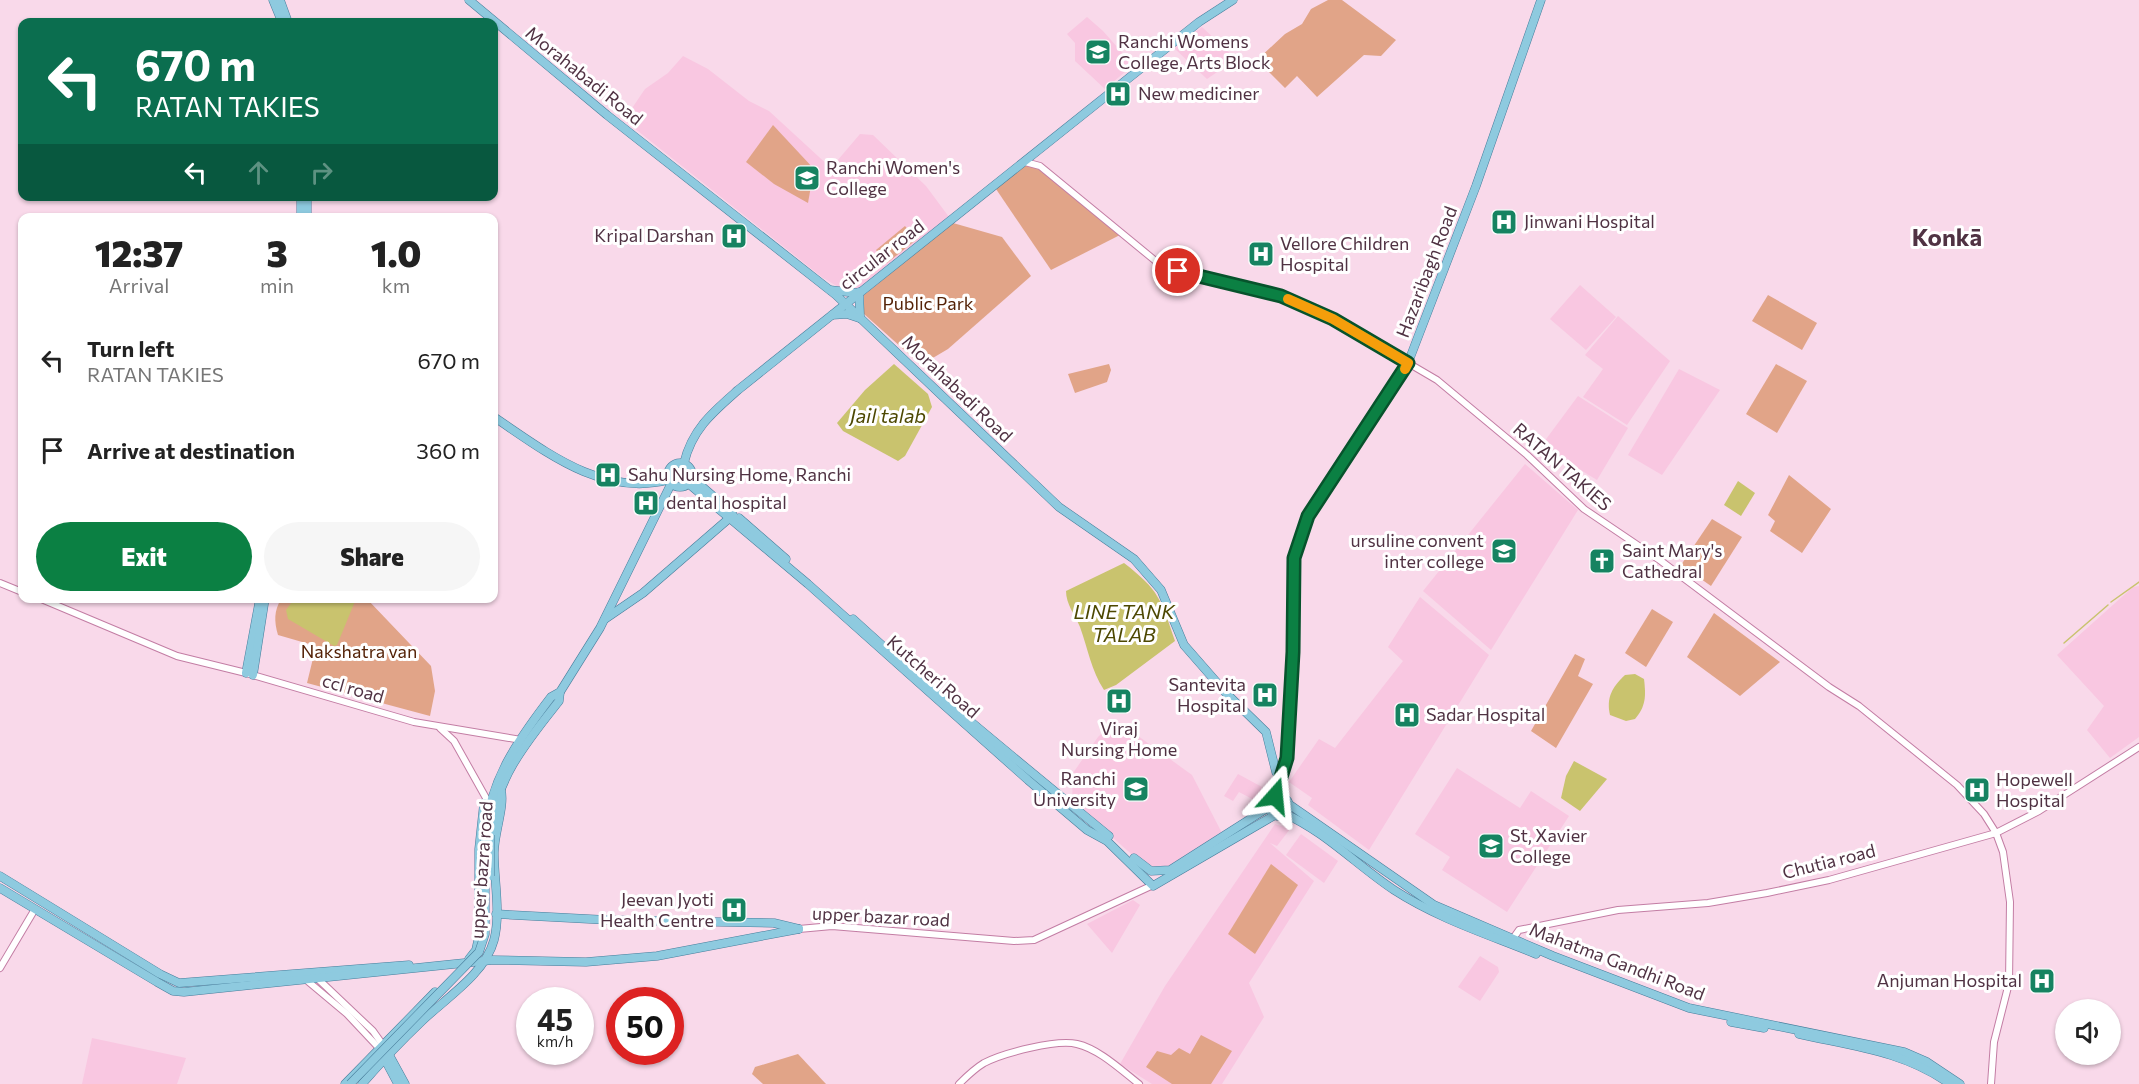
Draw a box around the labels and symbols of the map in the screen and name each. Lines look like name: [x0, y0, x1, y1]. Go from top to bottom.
street label: Morahabadi Road: [521, 21, 648, 129]
place label: Ranchi Womens College, Arts Block: [1118, 30, 1271, 73]
school or university icon: Ranchi Womens College, Arts Block: [1083, 37, 1113, 67]
hospital icon: New mediciner: [1103, 79, 1133, 109]
place label: New mediciner: [1138, 82, 1259, 104]
place label: Ranchi Women's College: [826, 156, 960, 199]
school or university icon: Ranchi Women's College: [792, 163, 822, 193]
street label: Hazaribagh Road: [1391, 203, 1461, 340]
hospital icon: Jinwani Hospital: [1489, 207, 1519, 237]
place label: Jinwani Hospital: [1524, 210, 1655, 232]
street label: circular road: [835, 214, 928, 294]
hospital icon: Kripal Darshan: [719, 221, 749, 251]
district label: Konkā: [1912, 222, 1982, 251]
place label: Kripal Darshan: [594, 224, 714, 246]
place label: Vellore Children Hospital: [1280, 232, 1409, 275]
hospital icon: Vellore Children Hospital: [1246, 239, 1276, 269]
pin: [1152, 245, 1203, 296]
park label: Public Park: [882, 292, 974, 314]
street label: Morahabadi Road: [898, 330, 1017, 446]
water label: Jail talab: [848, 403, 926, 427]
street label: RATAN TAKIES: [1509, 418, 1616, 515]
hospital icon: Sahu Nursing Home, Ranchi: [593, 460, 623, 490]
place label: Sahu Nursing Home, Ranchi: [628, 463, 851, 485]
hospital icon: dental hospital: [631, 488, 661, 518]
place label: dental hospital: [666, 491, 787, 513]
place label: ursuline convent inter college: [1350, 529, 1484, 572]
school or university icon: ursuline convent inter college: [1489, 536, 1519, 566]
place label: Saint Mary's Cathedral: [1622, 539, 1723, 582]
church icon: Saint Mary's Cathedral: [1587, 546, 1617, 576]
water label: LINE TANK TALAB: [1073, 599, 1176, 646]
street label: Kutcheri Road: [883, 630, 984, 722]
park label: Nakshatra van: [301, 640, 417, 662]
street label: ccl road: [320, 669, 387, 707]
place label: Santevita Hospital: [1169, 673, 1246, 716]
hospital icon: Santevita Hospital: [1250, 680, 1280, 710]
hospital icon: Viraj Nursing Home: [1104, 686, 1134, 716]
hospital icon: Sadar Hospital: [1392, 700, 1422, 730]
place label: Sadar Hospital: [1426, 703, 1545, 725]
place label: Viraj Nursing Home: [1061, 717, 1177, 760]
position arrow: [1243, 764, 1307, 828]
place label: Ranchi University: [1033, 767, 1116, 810]
place label: Hopewell Hospital: [1996, 768, 2073, 811]
school or university icon: Ranchi University: [1121, 774, 1151, 804]
hospital icon: Hopewell Hospital: [1962, 775, 1992, 805]
street label: upper bazra road: [465, 800, 497, 939]
place label: St, Xavier College: [1510, 824, 1587, 867]
school or university icon: St, Xavier College: [1476, 831, 1506, 861]
street label: Chutia road: [1780, 839, 1878, 883]
place label: Jeevan Jyoti Health Centre: [600, 888, 714, 931]
hospital icon: Jeevan Jyoti Health Centre: [719, 895, 749, 925]
street label: upper bazar road: [812, 901, 951, 931]
street label: Mahatma Gandhi Road: [1527, 917, 1708, 1005]
hospital icon: Anjuman Hospital: [2027, 966, 2057, 996]
place label: Anjuman Hospital: [1877, 969, 2022, 991]
speed limit sign: 50: [606, 987, 684, 1065]

